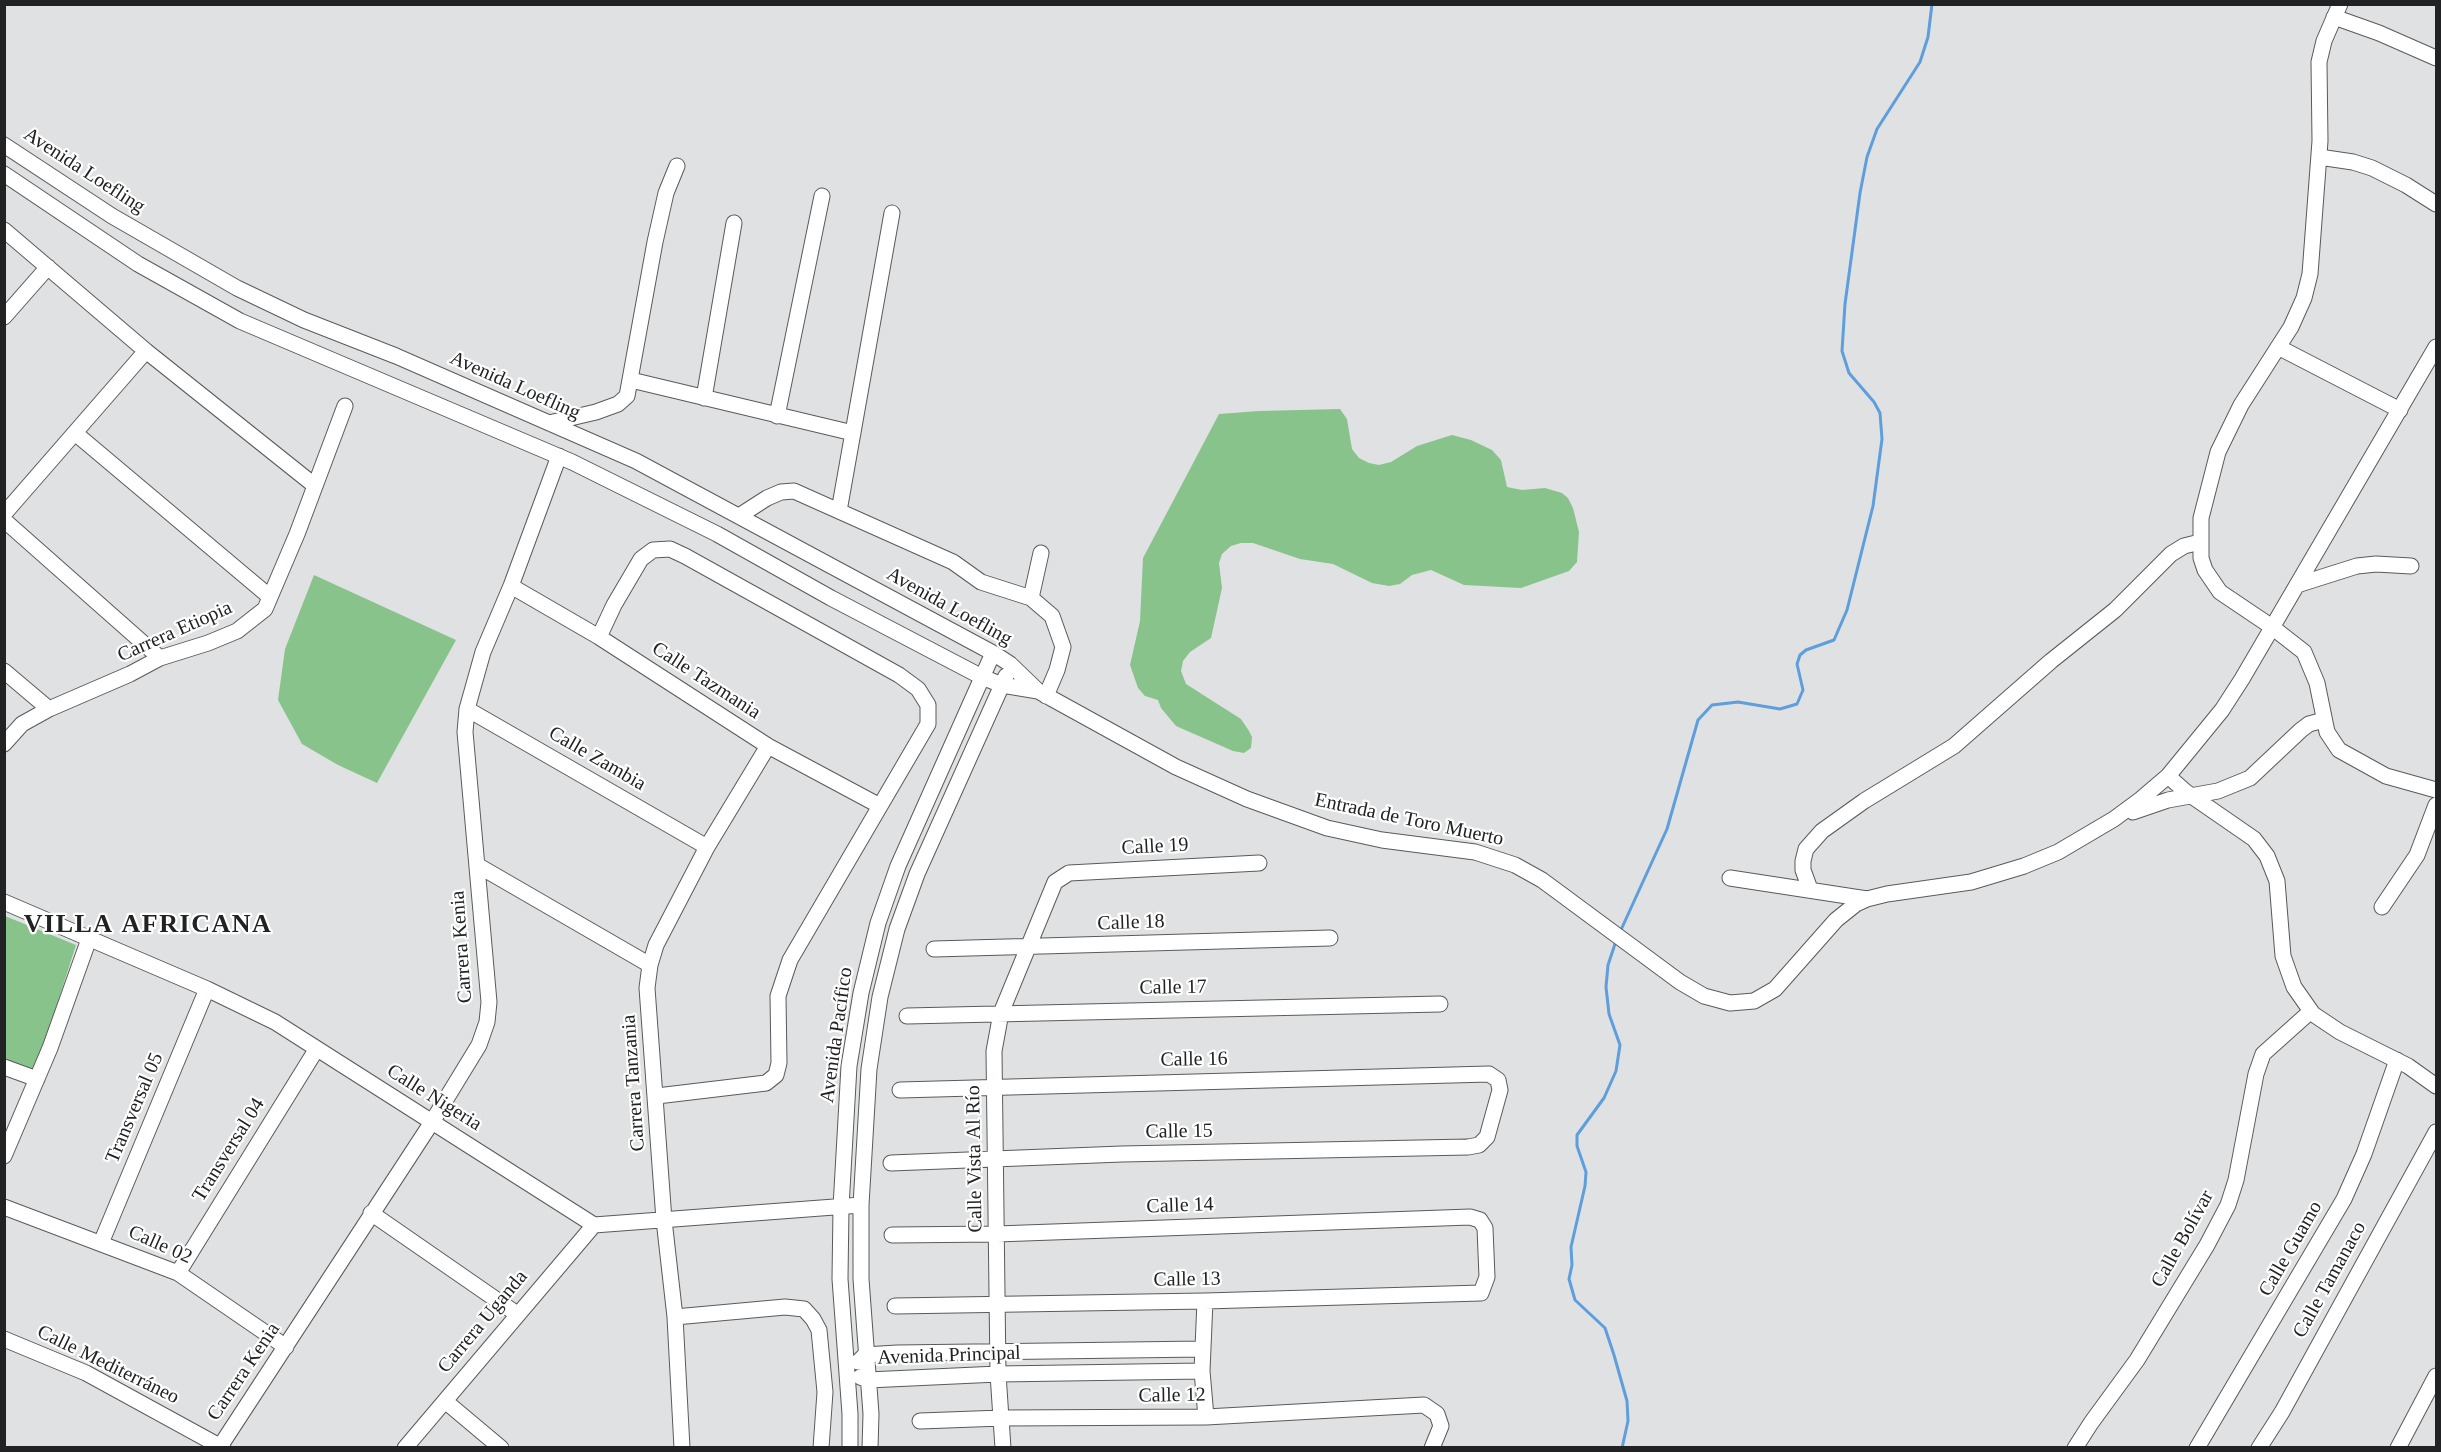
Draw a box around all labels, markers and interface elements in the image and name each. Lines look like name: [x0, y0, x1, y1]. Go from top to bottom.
street label: Avenida Loefling: [19, 123, 149, 219]
street label: Avenida Loefling: [446, 347, 584, 425]
street label: Avenida Loefling: [882, 563, 1016, 651]
street label: Carrera Etiopia: [114, 596, 236, 668]
street label: Calle Tazmania: [647, 637, 765, 725]
street label: Calle Zambia: [544, 722, 650, 796]
street label: Entrada de Toro Muerto: [1312, 788, 1506, 852]
street label: Calle 19: [1121, 833, 1189, 861]
street label: Carrera Kenia: [446, 890, 478, 1004]
district label: VILLA AFRICANA: [24, 909, 272, 941]
street label: Calle 18: [1097, 910, 1165, 936]
street label: Avenida Pacífico: [816, 966, 858, 1104]
street label: Calle 17: [1139, 975, 1207, 1001]
street label: Carrera Tanzania: [617, 1014, 651, 1152]
street label: Calle 16: [1160, 1047, 1228, 1073]
street label: Transversal 05: [101, 1049, 169, 1167]
street label: Calle Nigeria: [382, 1059, 486, 1137]
street label: Calle Vista Al Río: [962, 1085, 988, 1233]
street label: Transversal 04: [188, 1094, 270, 1206]
street label: Calle 15: [1145, 1119, 1213, 1145]
street label: Calle Bolívar: [2147, 1186, 2219, 1292]
street label: Calle 14: [1146, 1193, 1214, 1219]
street label: Calle Guamo: [2254, 1197, 2328, 1301]
street label: Calle Tamanaco: [2288, 1218, 2372, 1342]
street label: Calle 02: [124, 1220, 196, 1270]
street label: Carrera Uganda: [433, 1266, 533, 1378]
street label: Calle 13: [1153, 1267, 1221, 1293]
street label: Carrera Kenia: [203, 1319, 285, 1425]
street label: Calle Mediterráneo: [33, 1320, 183, 1410]
street label: Avenida Principal: [877, 1342, 1021, 1370]
street label: Calle 12: [1138, 1383, 1206, 1409]

